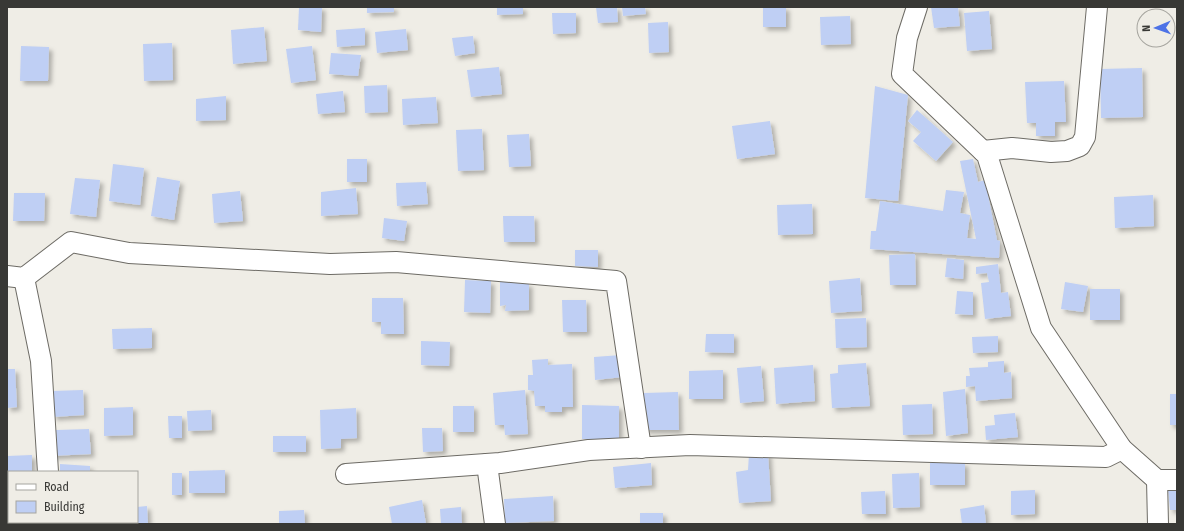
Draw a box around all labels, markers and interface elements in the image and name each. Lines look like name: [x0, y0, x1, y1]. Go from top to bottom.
north arrow: [1136, 8, 1176, 48]
text: N: [1140, 25, 1153, 32]
legend: [8, 471, 138, 523]
text: Road: [44, 480, 69, 494]
text: Building: [44, 500, 85, 514]

